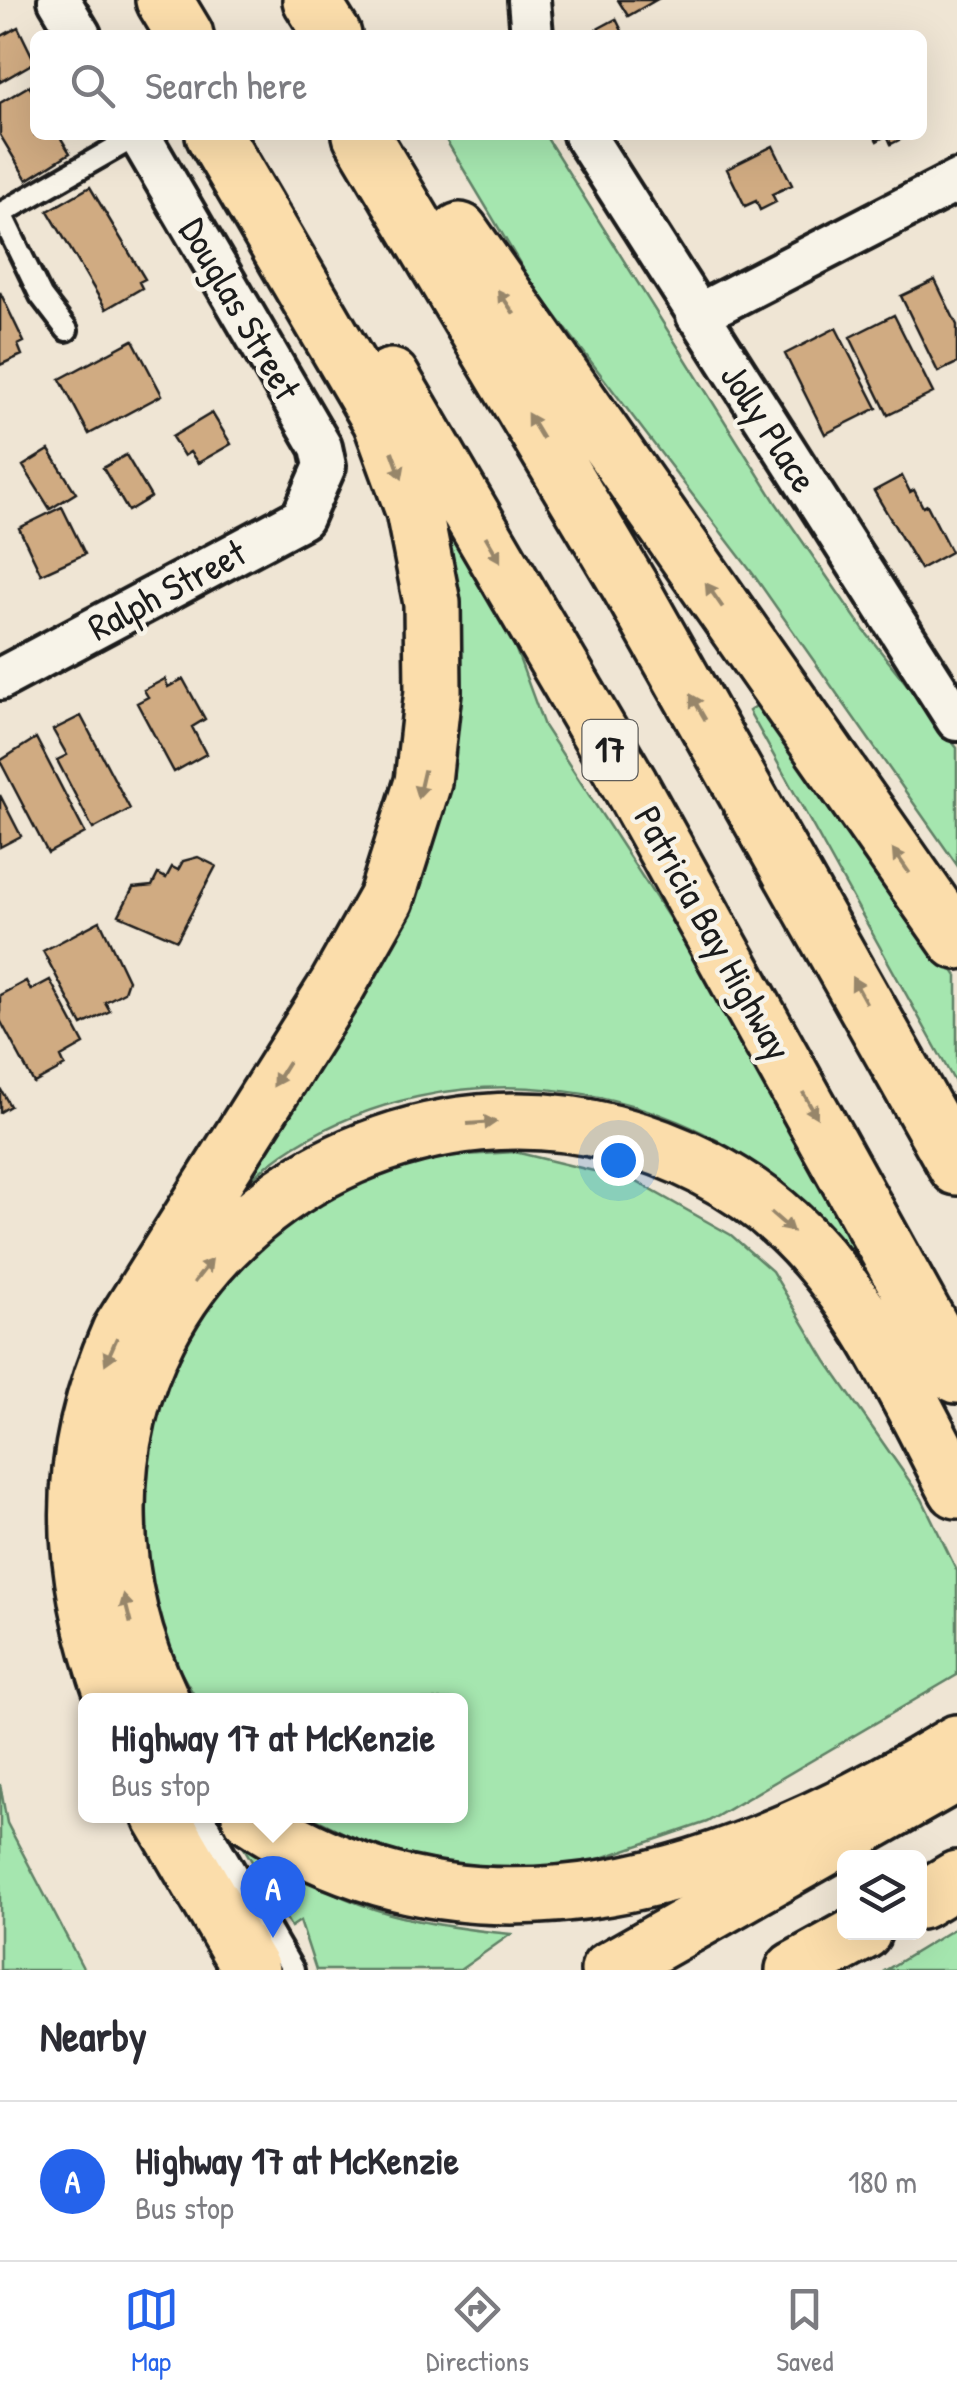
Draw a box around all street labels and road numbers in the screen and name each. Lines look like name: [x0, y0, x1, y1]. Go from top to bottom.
street label: Douglas Street: [168, 208, 314, 410]
street label: Jolly Place: [709, 353, 831, 502]
street label: Ralph Street: [79, 525, 255, 652]
road number: 17: [582, 720, 638, 780]
street label: Patricia Bay Highway: [623, 796, 805, 1069]

